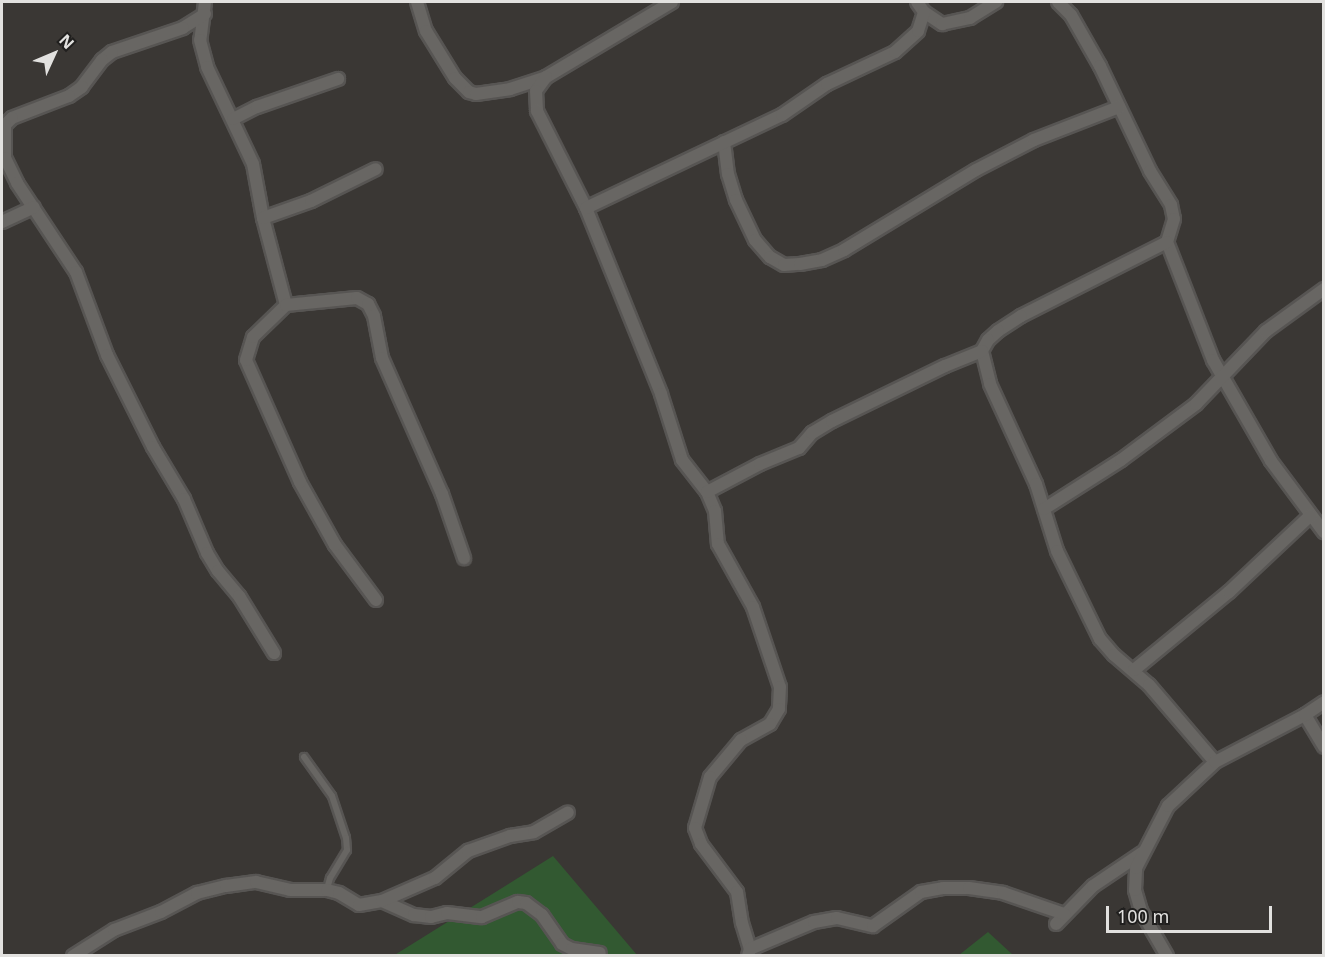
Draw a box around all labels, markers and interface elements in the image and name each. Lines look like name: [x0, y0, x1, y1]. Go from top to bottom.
north arrow: [24, 24, 84, 84]
text: N: [55, 29, 79, 54]
scale bar: [1109, 894, 1276, 932]
text: 100 m: [1117, 904, 1169, 928]

